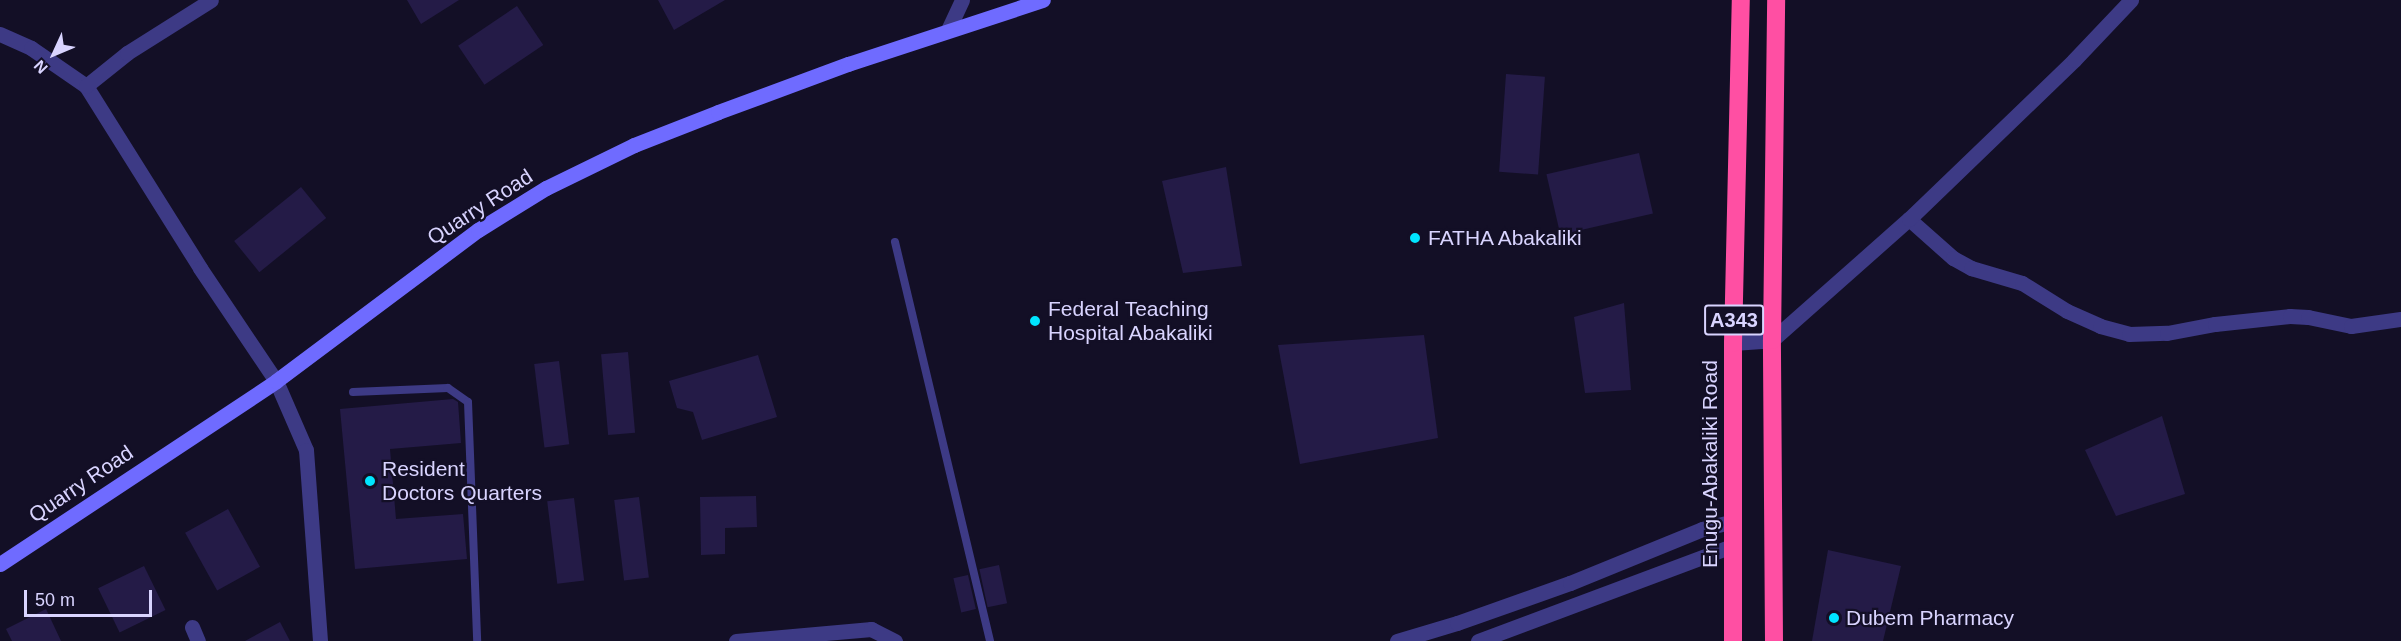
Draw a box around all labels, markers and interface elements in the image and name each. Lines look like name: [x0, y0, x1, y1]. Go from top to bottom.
north arrow: [24, 24, 84, 84]
text: N: [31, 57, 51, 77]
street label: Quarry Road: [423, 164, 537, 250]
place label: FATHA Abakaliki: [1428, 225, 1584, 251]
marker: FATHA Abakaliki: [1406, 229, 1424, 247]
place label: Federal Teaching Hospital Abakaliki: [1048, 296, 1214, 346]
road number: A343: [1704, 303, 1764, 337]
marker: Federal Teaching Hospital Abakaliki: [1026, 312, 1044, 330]
street label: Enugu-Abakaliki Road: [1697, 360, 1723, 568]
street label: Quarry Road: [24, 440, 138, 528]
place label: Resident Doctors Quarters: [382, 456, 542, 506]
marker: Resident Doctors Quarters: [363, 474, 377, 488]
scale bar: [27, 578, 154, 616]
text: 50 m: [35, 590, 75, 610]
place label: Dubem Pharmacy: [1846, 605, 2014, 631]
marker: Dubem Pharmacy: [1827, 611, 1841, 625]

